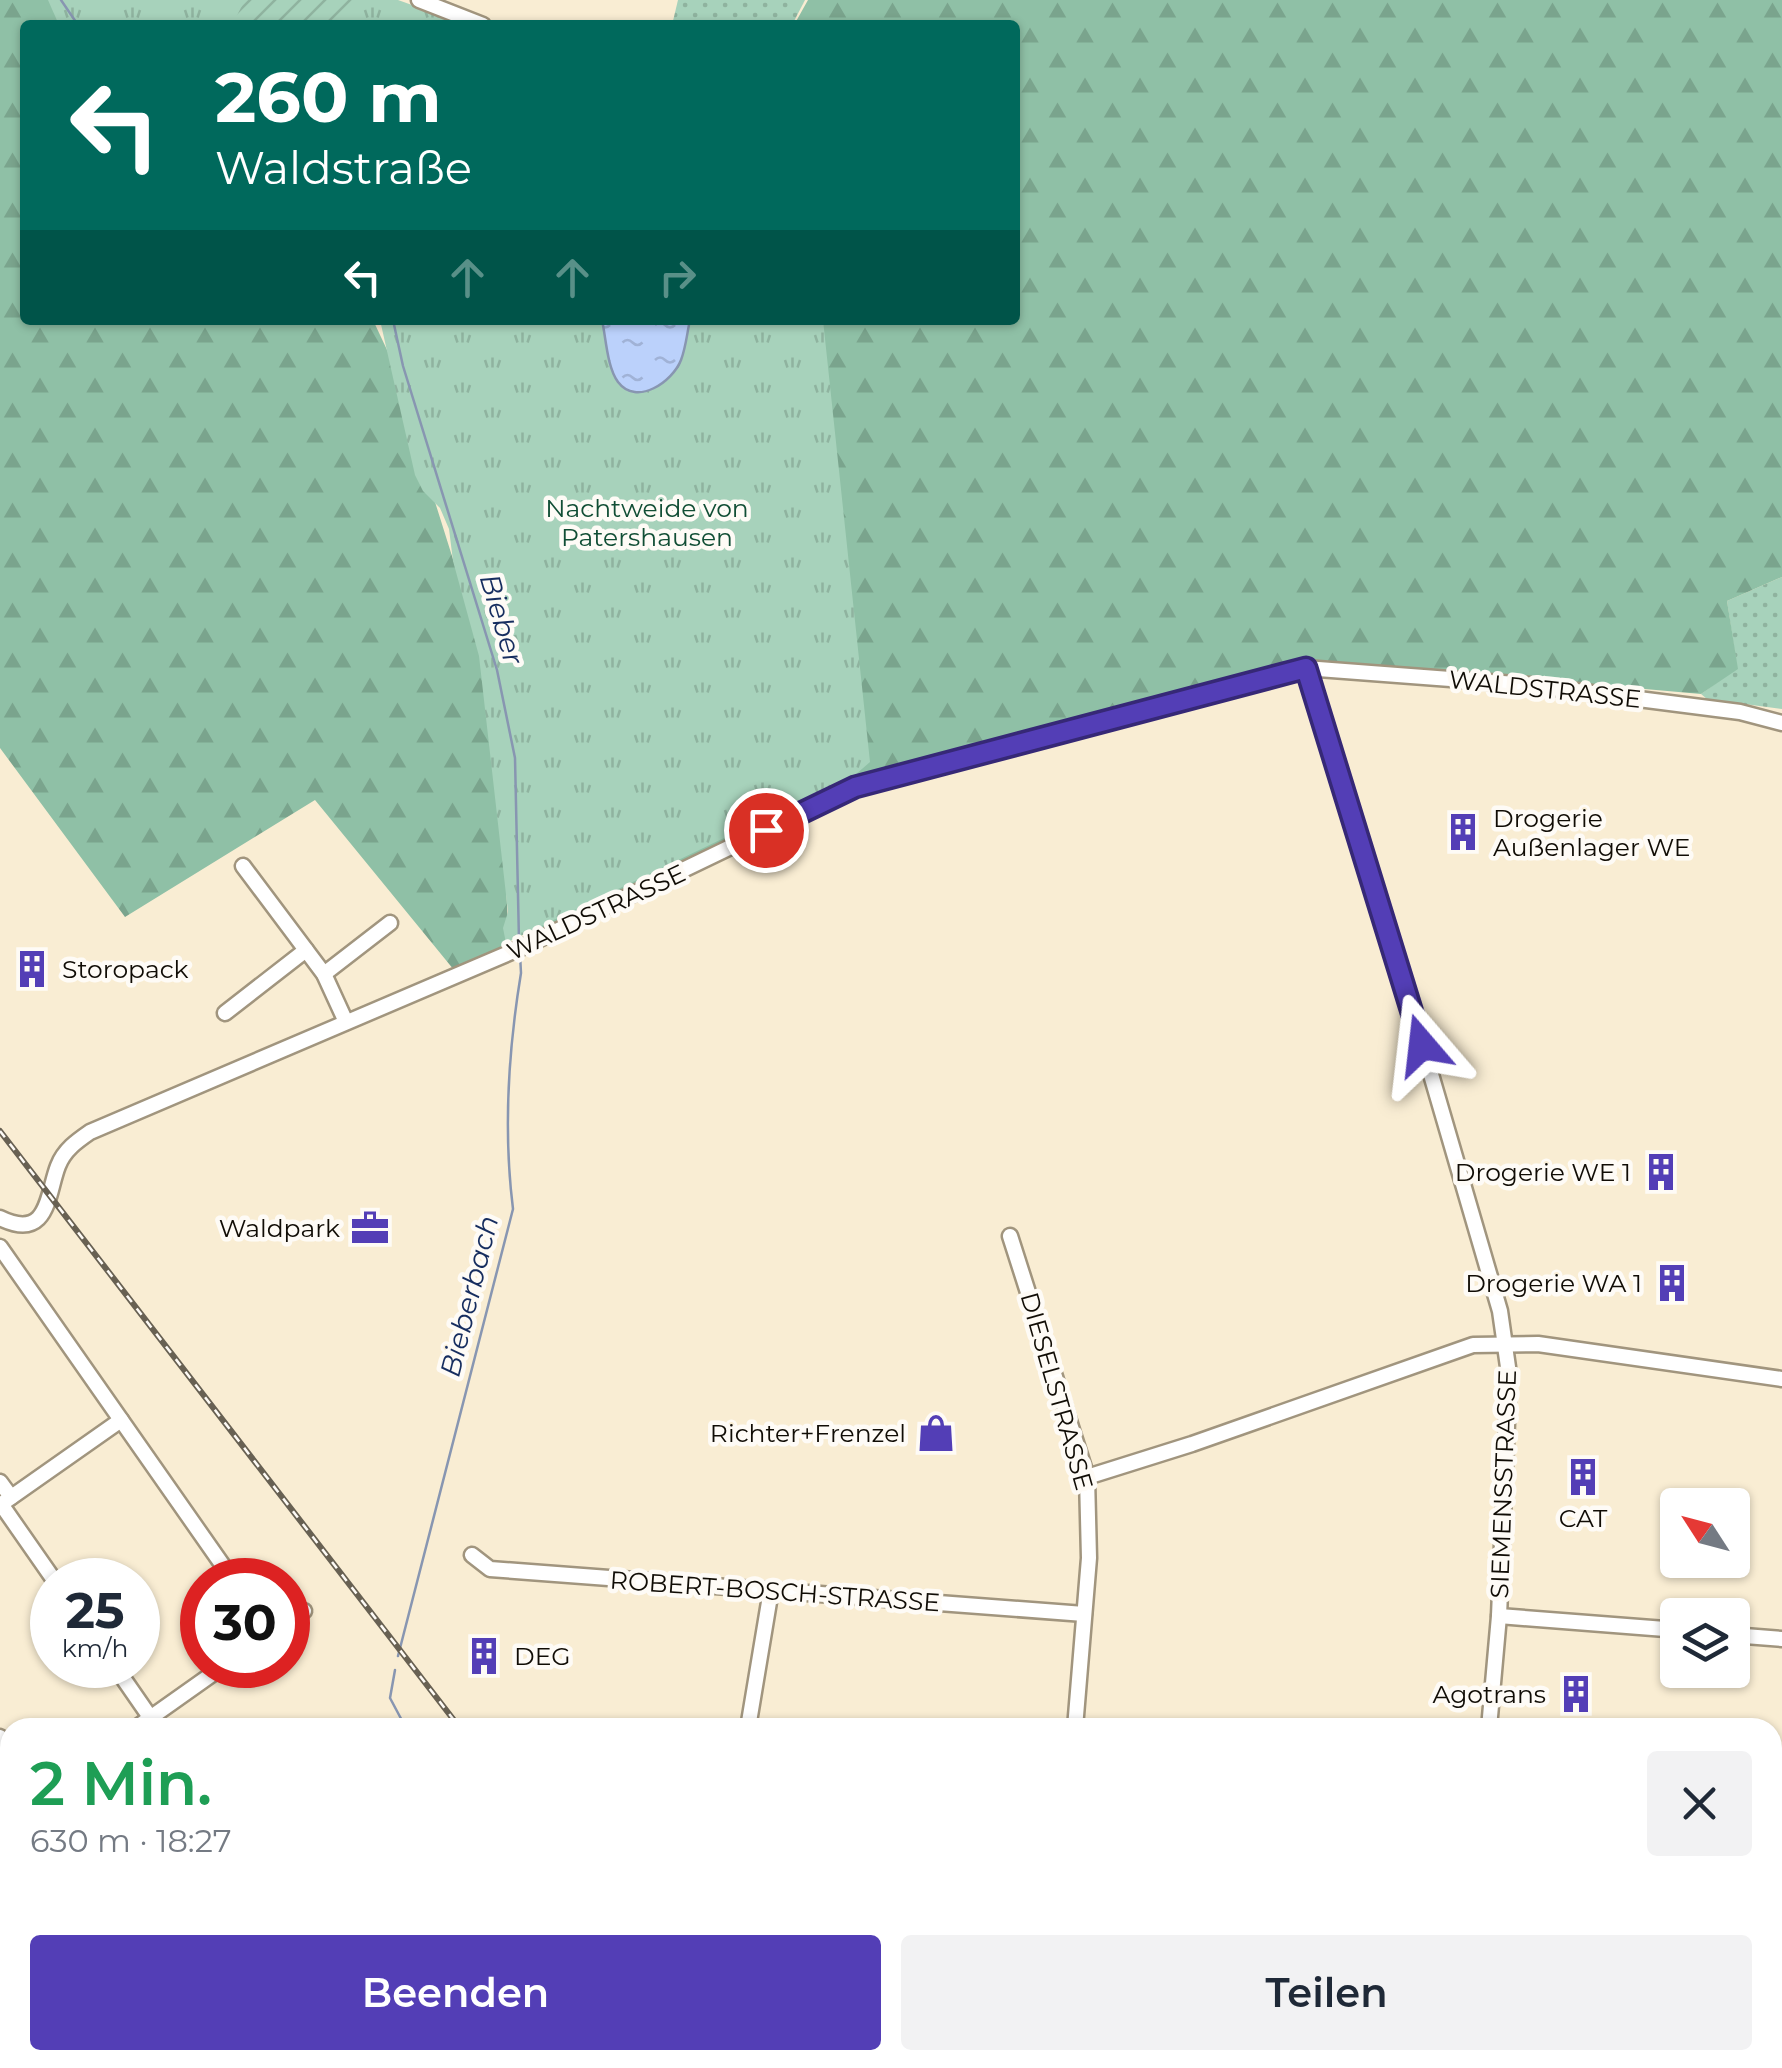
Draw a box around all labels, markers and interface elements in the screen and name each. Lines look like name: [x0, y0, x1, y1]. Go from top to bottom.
text: 260 m: [215, 54, 442, 140]
icon: left: [50, 60, 180, 190]
text: Waldstraße: [215, 140, 472, 195]
icon: left: [335, 250, 390, 305]
icon: ahead: [440, 250, 495, 305]
icon: ahead: [545, 250, 600, 305]
icon: right: [650, 250, 705, 305]
park label: Nachtweide von Patershausen: [545, 493, 749, 552]
water label: Bieber: [473, 570, 531, 669]
street label: WALDSTRASSE: [1447, 664, 1643, 714]
pin: [724, 788, 809, 873]
icon: arrive: [739, 803, 794, 858]
place label: Drogerie Außenlager WE: [1493, 803, 1691, 862]
building icon: Drogerie Außenlager WE: [1442, 811, 1484, 853]
street label: WALDSTRASSE: [502, 858, 690, 966]
building icon: Storopack: [11, 948, 53, 990]
place label: Storopack: [62, 954, 189, 984]
position arrow: [1370, 993, 1474, 1097]
building icon: Drogerie WE 1: [1640, 1151, 1682, 1193]
place label: Drogerie WE 1: [1455, 1157, 1631, 1187]
office icon: Waldpark: [349, 1207, 391, 1249]
water label: Bieberbach: [433, 1212, 505, 1380]
place label: Waldpark: [219, 1213, 340, 1243]
building icon: Drogerie WA 1: [1651, 1262, 1693, 1304]
place label: Drogerie WA 1: [1465, 1268, 1642, 1298]
street label: DIESELSTRASSE: [1014, 1289, 1100, 1493]
street label: SIEMENSSTRASSE: [1484, 1369, 1522, 1599]
shop icon: Richter+Frenzel: [915, 1412, 957, 1454]
place label: Richter+Frenzel: [710, 1418, 906, 1448]
building icon: CAT: [1562, 1456, 1604, 1498]
north arrow: [1660, 1488, 1750, 1578]
map controls: [1660, 1488, 1750, 1688]
place label: CAT: [1559, 1503, 1608, 1533]
speed limit sign: 30: [180, 1558, 310, 1688]
street label: ROBERT-BOSCH-STRASSE: [609, 1564, 941, 1618]
text: 25: [65, 1580, 125, 1641]
button: layers: [1660, 1598, 1750, 1688]
text: km/h: [62, 1633, 128, 1663]
building icon: DEG: [463, 1635, 505, 1677]
place label: DEG: [514, 1641, 571, 1671]
building icon: Agotrans: [1555, 1673, 1597, 1715]
place label: Agotrans: [1432, 1679, 1546, 1709]
text: 2 Min.: [30, 1747, 212, 1820]
button: close: [1647, 1751, 1752, 1856]
text: 630 m · 18:27: [30, 1821, 232, 1860]
button: Beenden: [30, 1935, 881, 2050]
button: Teilen: [901, 1935, 1752, 2050]

